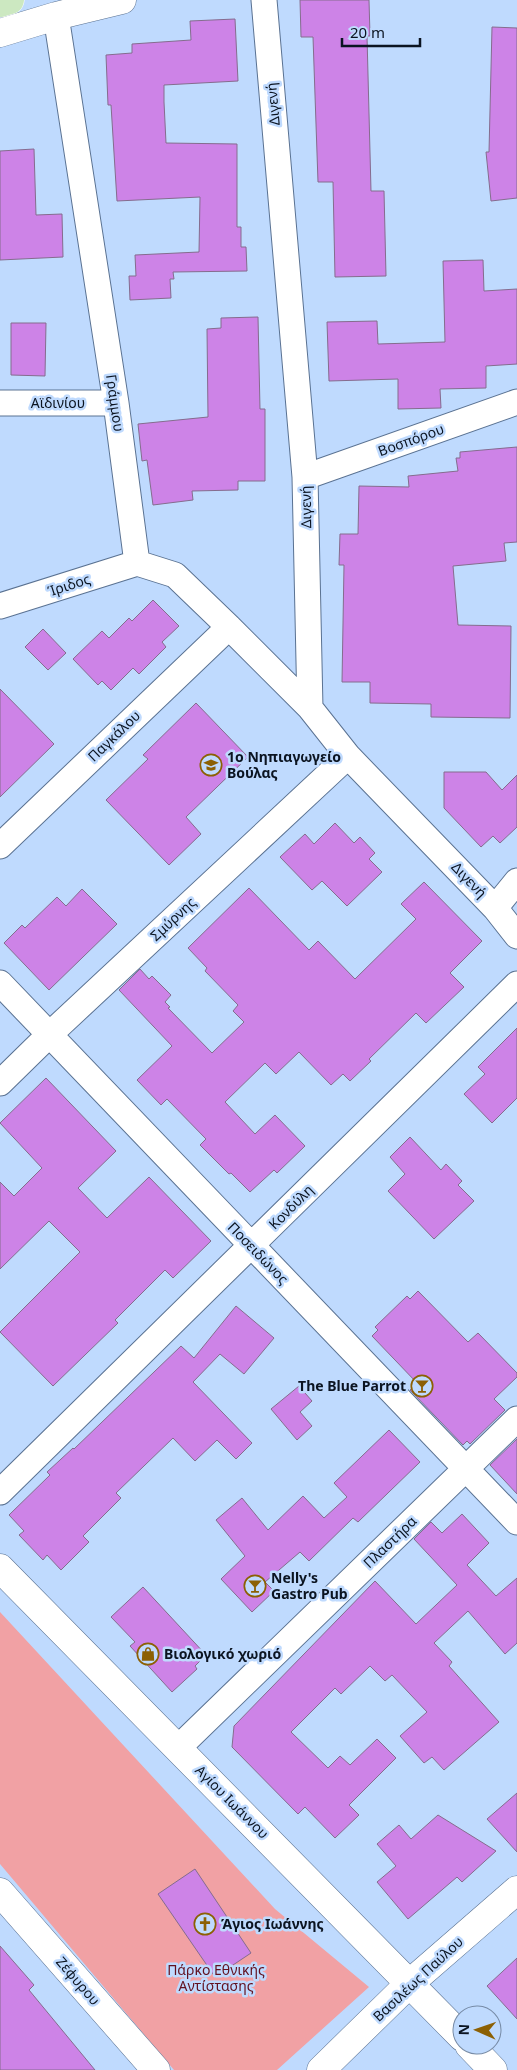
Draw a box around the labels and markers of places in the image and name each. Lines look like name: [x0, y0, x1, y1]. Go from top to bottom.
place label: 1ο Νηπιαγωγείο Βούλας: [227, 747, 341, 782]
school or university icon: 1ο Νηπιαγωγείο Βούλας: [199, 753, 223, 777]
bar icon: The Blue Parrot: [410, 1374, 434, 1398]
place label: The Blue Parrot: [298, 1376, 406, 1395]
place label: Nelly's Gastro Pub: [271, 1568, 348, 1603]
bar icon: Nelly's Gastro Pub: [243, 1574, 267, 1598]
shop icon: Βιολογικό χωριό: [136, 1642, 160, 1666]
place label: Βιολογικό χωριό: [164, 1644, 281, 1663]
church icon: Άγιος Ιωάννης: [193, 1912, 217, 1936]
place label: Άγιος Ιωάννης: [221, 1914, 324, 1933]

